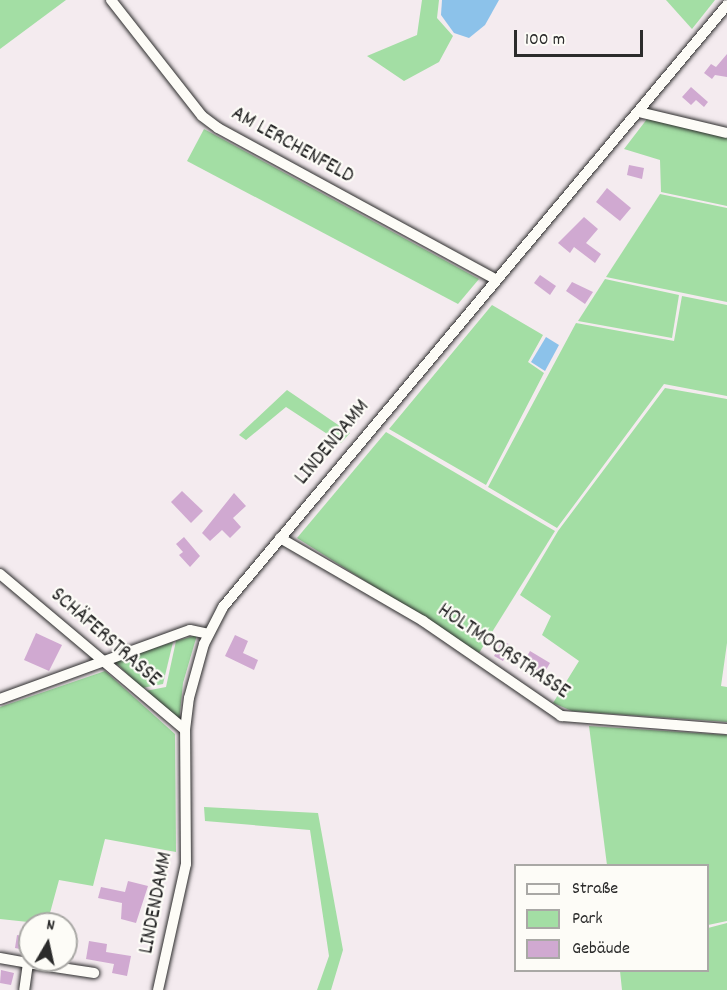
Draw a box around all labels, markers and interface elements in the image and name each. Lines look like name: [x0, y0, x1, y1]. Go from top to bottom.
scale bar: [517, 18, 646, 56]
text: 100 m: [525, 28, 565, 53]
street label: AM LERCHENFELD: [226, 102, 358, 190]
street label: LINDENDAMM: [290, 395, 376, 491]
street label: SCHÄFERSTRASSE: [45, 583, 165, 693]
street label: HOLTMOORSTRASSE: [432, 599, 574, 705]
street label: LINDENDAMM: [135, 850, 179, 956]
legend: [514, 864, 709, 972]
text: Straße: [572, 877, 618, 902]
text: Park: [572, 907, 603, 932]
north arrow: [18, 912, 78, 972]
text: N: [45, 914, 56, 938]
text: Gebäude: [572, 937, 630, 962]

